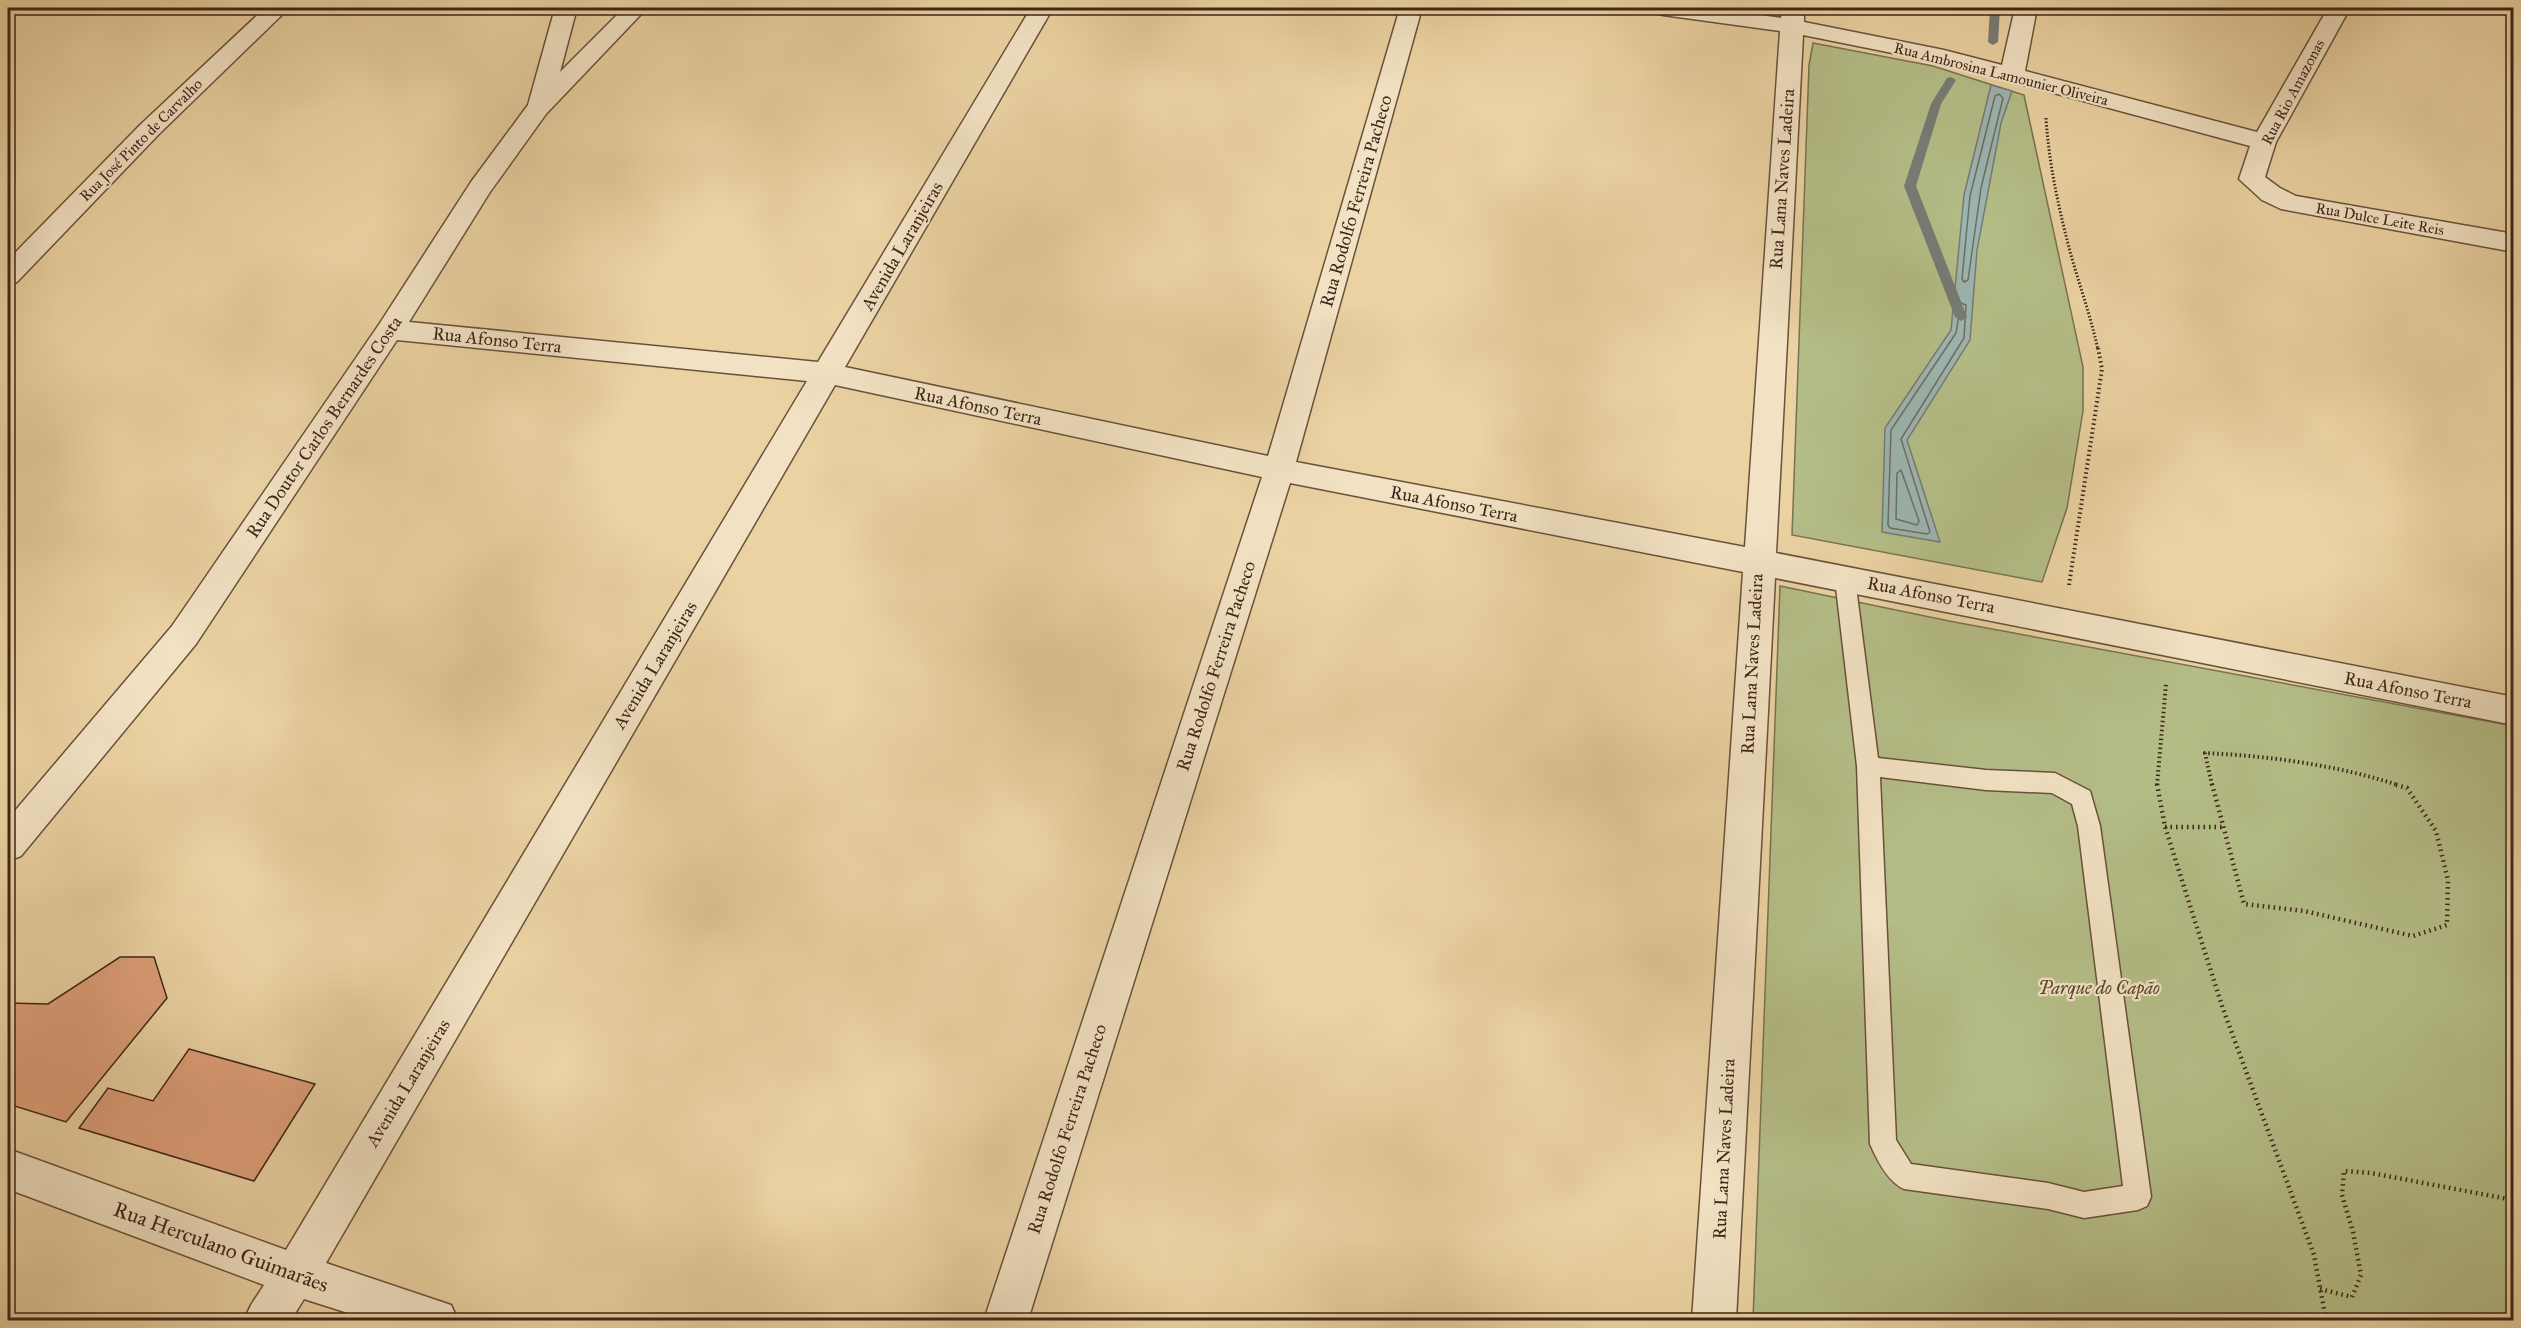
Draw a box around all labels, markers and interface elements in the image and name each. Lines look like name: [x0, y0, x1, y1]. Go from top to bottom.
street label: Rua Rio Amazonas: [2258, 36, 2328, 148]
street label: Rua Ambrosina Lamounier Oliveira: [1892, 39, 2111, 110]
street label: Rua José Pinto de Carvalho: [76, 75, 207, 206]
street label: Rua Lana Naves Ladeira: [1765, 88, 1799, 270]
street label: Rua Rodolfo Ferreira Pacheco: [1315, 92, 1397, 310]
street label: Avenida Laranjeiras: [856, 178, 948, 315]
street label: Rua Dulce Leite Reis: [2314, 199, 2446, 239]
street label: Rua Doutor Carlos Bernardes Costa: [241, 312, 407, 542]
street label: Rua Afonso Terra: [431, 322, 563, 358]
street label: Rua Afonso Terra: [912, 382, 1044, 430]
street label: Rua Afonso Terra: [1388, 481, 1520, 527]
street label: Rua Rodolfo Ferreira Pacheco: [1172, 558, 1260, 774]
street label: Rua Afonso Terra: [1865, 572, 1997, 618]
street label: Rua Lana Naves Ladeira: [1736, 573, 1768, 755]
street label: Avenida Laranjeiras: [608, 597, 702, 734]
street label: Rua Afonso Terra: [2342, 667, 2474, 713]
park label: Parque do Capão: [2038, 977, 2160, 1000]
street label: Avenida Laranjeiras: [361, 1015, 455, 1152]
street label: Rua Rodolfo Ferreira Pacheco: [1023, 1021, 1111, 1237]
street label: Rua Lana Naves Ladeira: [1708, 1058, 1740, 1240]
street label: Rua Herculano Guimarães: [110, 1196, 332, 1298]

